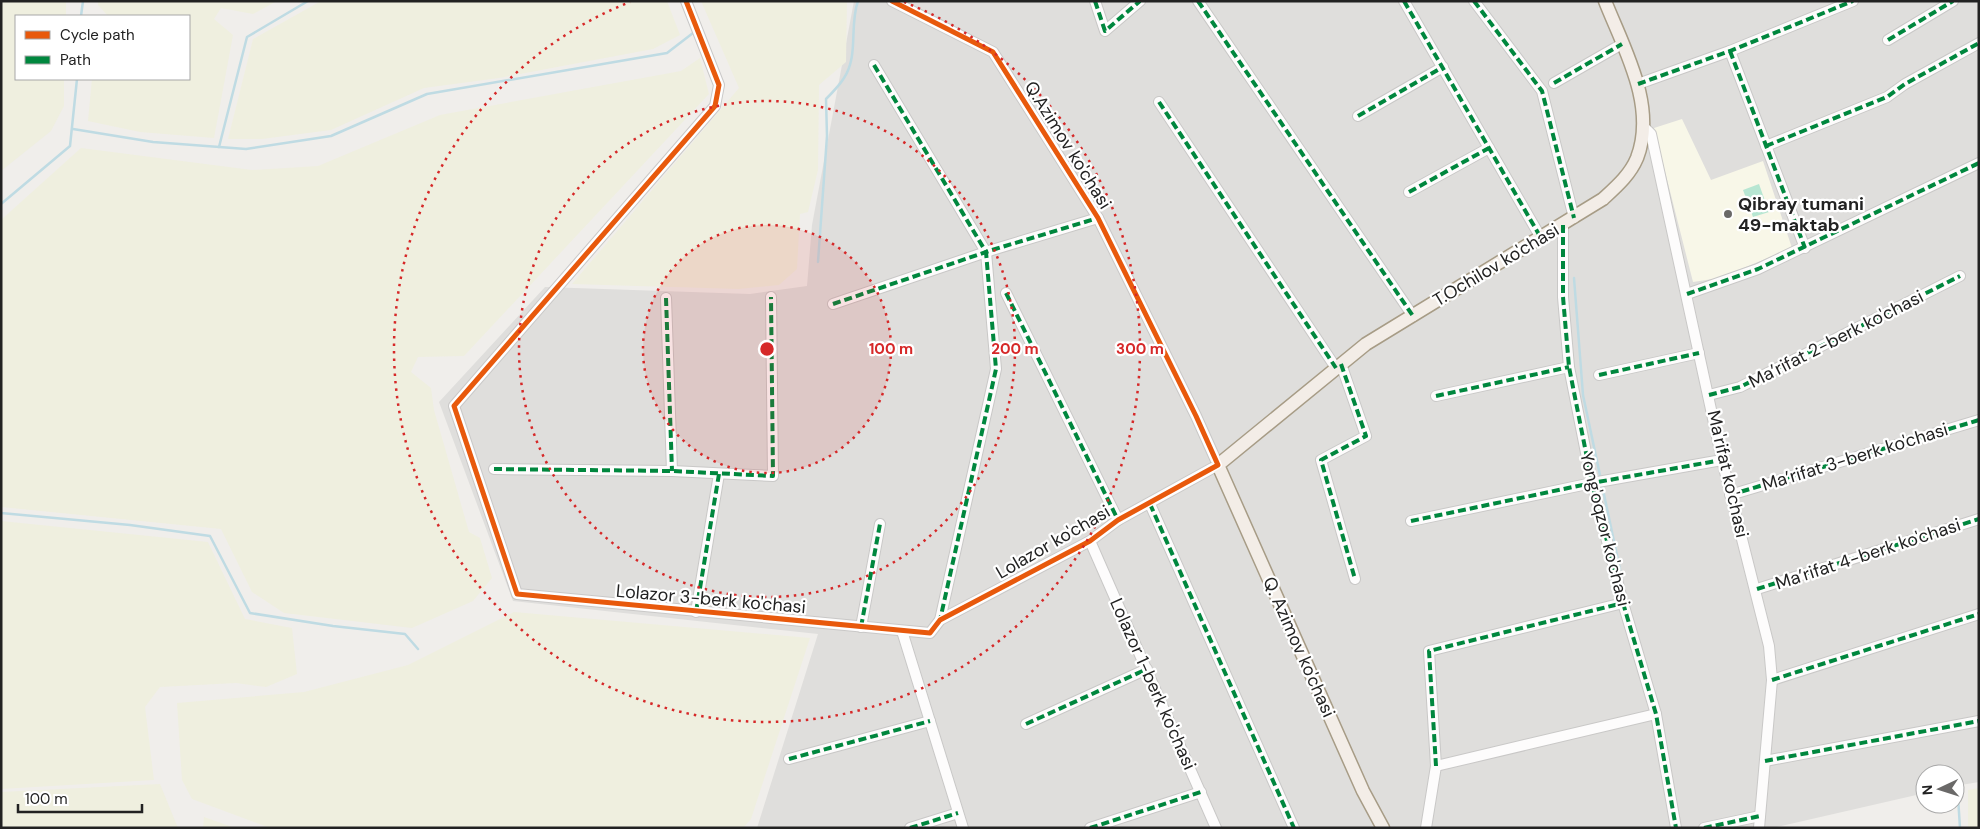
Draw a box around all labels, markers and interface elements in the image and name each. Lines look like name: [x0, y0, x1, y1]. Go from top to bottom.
legend: [15, 15, 190, 80]
text: Cycle path: [60, 25, 135, 45]
text: Path: [60, 50, 91, 70]
street label: Q.Azimov ko'chasi: [1019, 76, 1117, 214]
place label: Qibray tumani 49-maktab: [1738, 192, 1864, 237]
marker: Qibray tumani 49-maktab: [1722, 208, 1734, 220]
street label: T.Ochilov ko'chasi: [1428, 218, 1564, 312]
street label: Ma’rifat 2-berk ko'chasi: [1744, 284, 1928, 394]
text: 100 m: [869, 339, 913, 359]
text: 200 m: [991, 339, 1039, 359]
text: 300 m: [1116, 339, 1164, 359]
centre of rings: [758, 340, 776, 358]
street label: Ma'rifat ko'chasi: [1702, 408, 1754, 540]
street label: Ma’rifat 3-berk ko'chasi: [1759, 417, 1951, 497]
street label: Yong'oqzor ko'chasi: [1574, 449, 1636, 609]
street label: Lolazor ko'chasi: [991, 500, 1115, 584]
street label: Ma’rifat 4-berk ko'chasi: [1772, 513, 1964, 595]
street label: Q. Azimov ko'chasi: [1257, 573, 1341, 721]
street label: Lolazor 3-berk ko'chasi: [615, 579, 807, 619]
street label: Lolazor 1-berk ko'chasi: [1104, 594, 1202, 774]
north arrow: [1915, 764, 1965, 814]
scale bar: [18, 782, 141, 814]
text: N: [1918, 784, 1936, 796]
text: 100 m: [25, 789, 68, 809]

